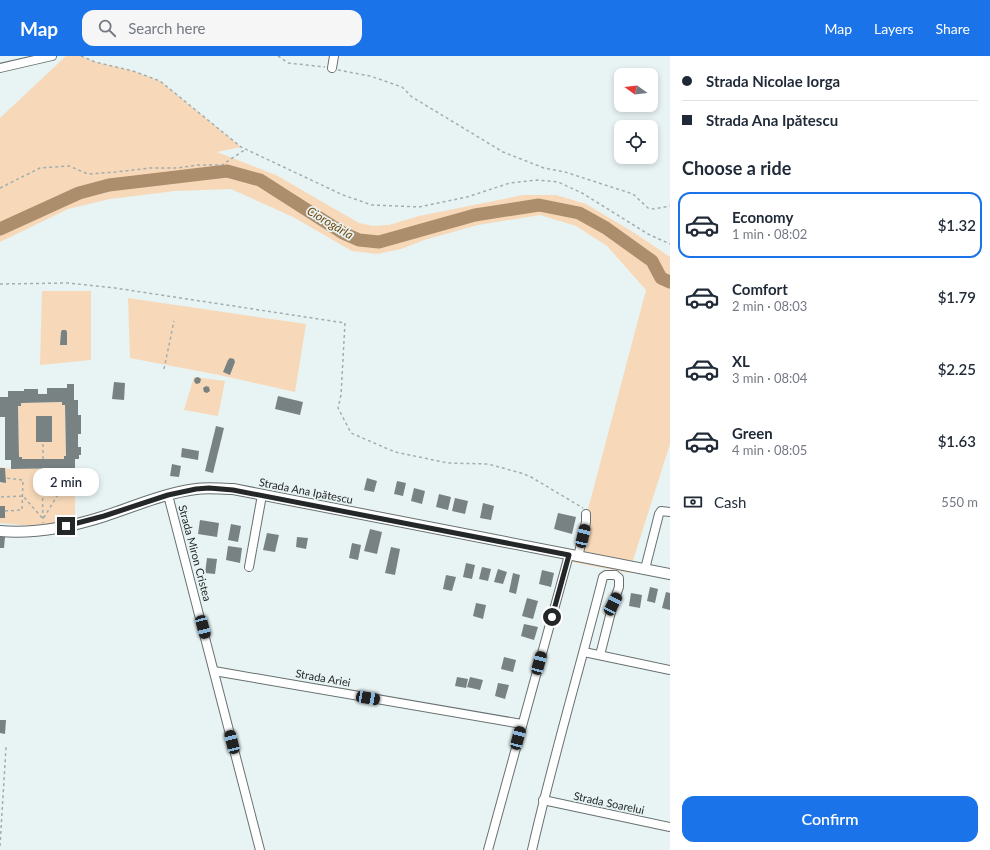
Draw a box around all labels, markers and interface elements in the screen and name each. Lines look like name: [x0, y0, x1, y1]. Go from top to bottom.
search box: [82, 10, 362, 46]
text: Map: [20, 17, 58, 40]
icon: search: [96, 17, 118, 39]
text: Search here: [128, 19, 206, 37]
text: Map: [824, 20, 852, 37]
text: Layers: [874, 20, 914, 37]
text: Share: [936, 20, 970, 37]
north arrow: [614, 68, 658, 112]
map controls: [614, 68, 658, 164]
text: Strada Nicolae Iorga: [706, 72, 840, 90]
text: Strada Ana Ipătescu: [706, 111, 838, 129]
button: locate: [614, 120, 658, 164]
text: Choose a ride: [682, 157, 791, 179]
water label: Ciorogârla: [304, 203, 356, 242]
icon: car: [684, 207, 720, 243]
text: Economy: [732, 208, 793, 226]
text: $1.32: [938, 216, 976, 234]
text: 1 min · 08:02: [732, 226, 807, 242]
icon: car: [684, 279, 720, 315]
text: Comfort: [732, 280, 788, 298]
text: $1.79: [938, 288, 976, 306]
text: 2 min · 08:03: [732, 298, 807, 314]
icon: car: [684, 351, 720, 387]
text: XL: [732, 352, 750, 370]
text: $2.25: [938, 360, 976, 378]
text: 3 min · 08:04: [732, 370, 807, 386]
icon: car: [684, 423, 720, 459]
text: Green: [732, 424, 773, 442]
text: $1.63: [938, 432, 976, 450]
text: 4 min · 08:05: [732, 442, 807, 458]
callout: 2 min: [33, 468, 99, 496]
text: 2 min: [50, 474, 82, 490]
street label: Strada Ana Ipătescu: [258, 475, 354, 506]
icon: cash: [682, 491, 704, 513]
text: Cash: [714, 493, 746, 511]
text: 550 m: [941, 494, 978, 510]
street label: Strada Miron Cristea: [176, 503, 215, 602]
route end: [57, 517, 75, 535]
car: [574, 523, 592, 549]
car: [602, 591, 624, 617]
route start: [543, 608, 561, 626]
car: [194, 614, 212, 640]
car: [530, 650, 548, 676]
street label: Strada Ariei: [295, 666, 352, 689]
car: [355, 690, 381, 706]
car: [509, 725, 527, 751]
car: [223, 729, 241, 755]
street label: Strada Soarelui: [572, 789, 646, 816]
button: Confirm: [682, 796, 978, 842]

